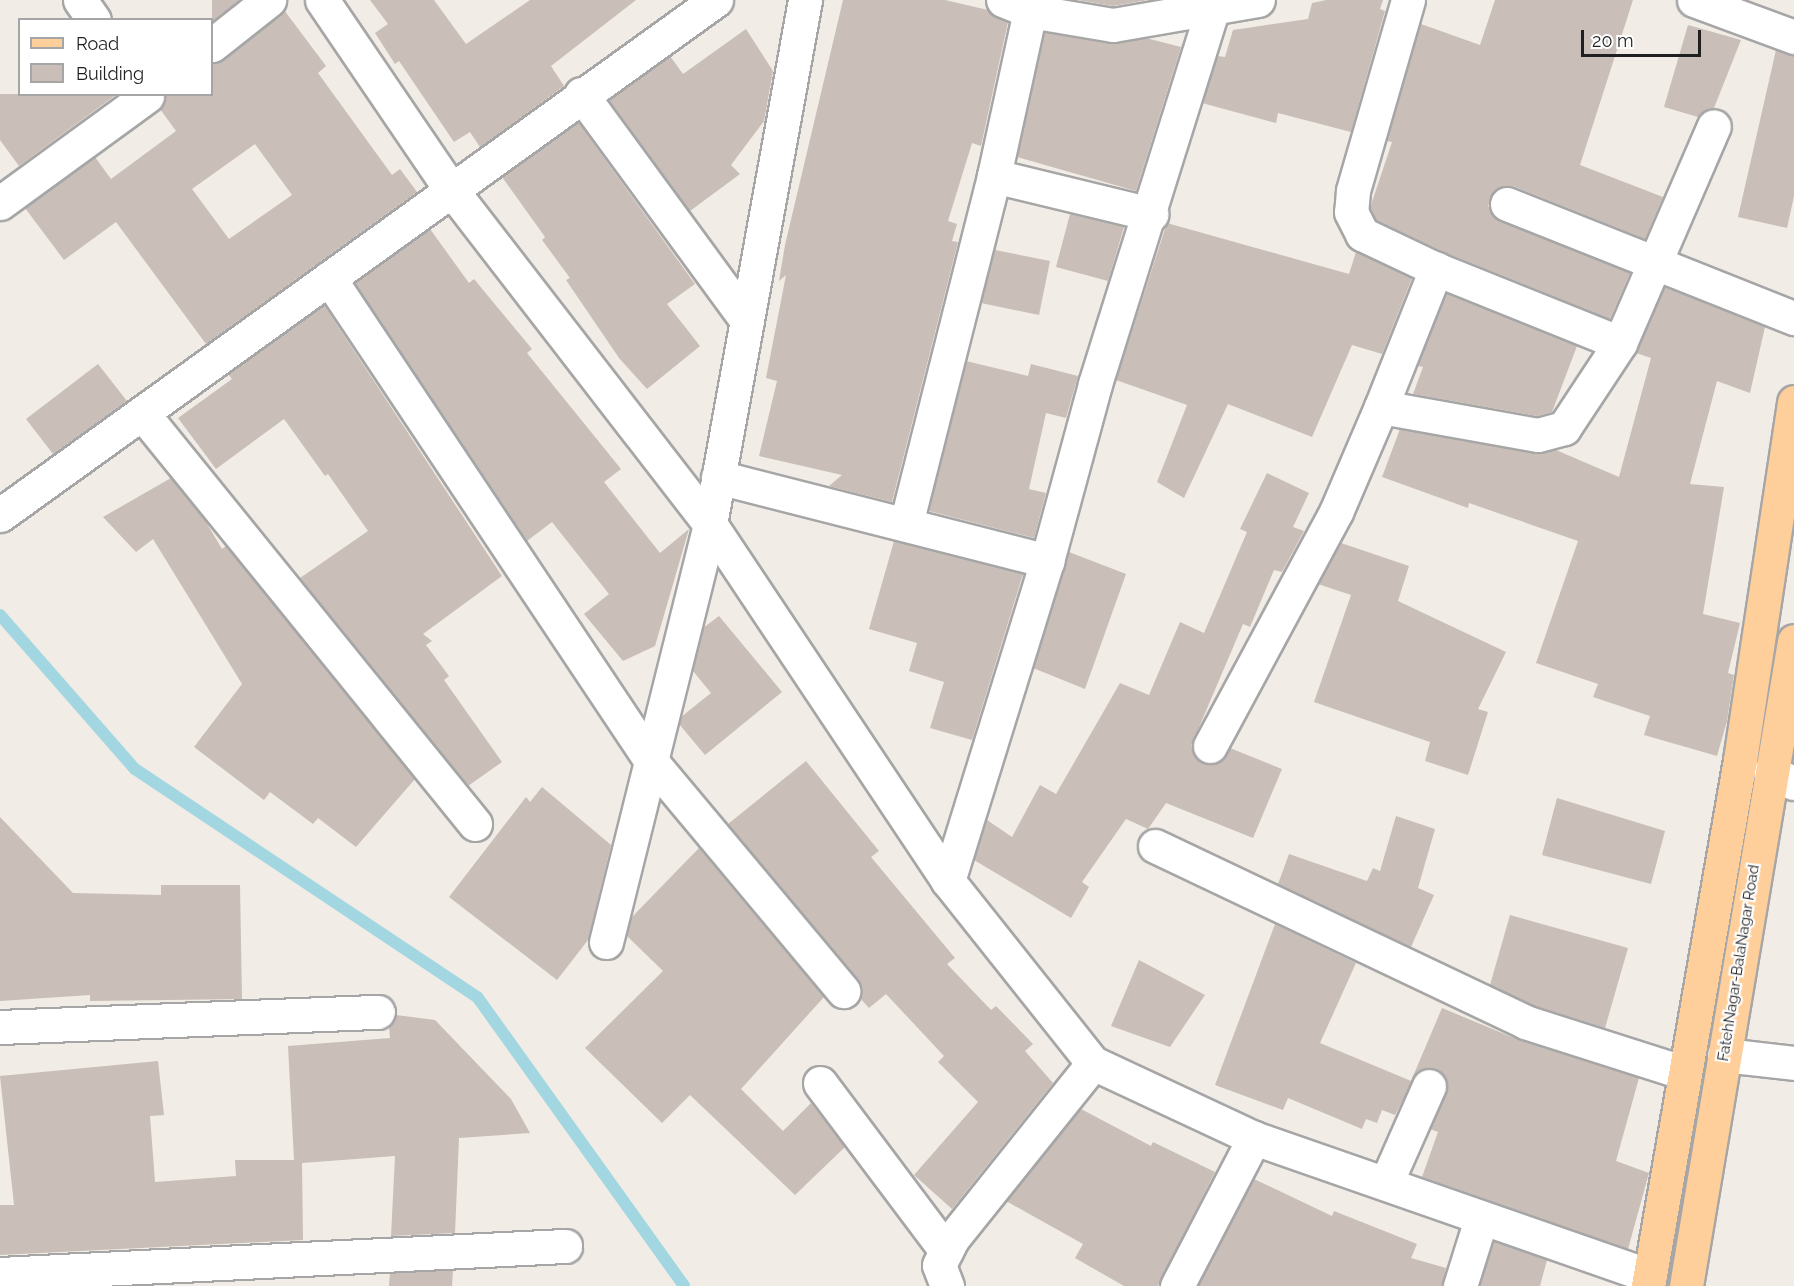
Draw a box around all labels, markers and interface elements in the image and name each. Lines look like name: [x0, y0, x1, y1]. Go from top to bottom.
legend: [18, 18, 213, 96]
scale bar: [1584, 18, 1704, 56]
text: 20 m: [1592, 30, 1634, 51]
text: Road: [76, 33, 119, 54]
text: Building: [76, 63, 144, 84]
street label: FatehNagar-BalaNagar Road: [1715, 863, 1763, 1063]

